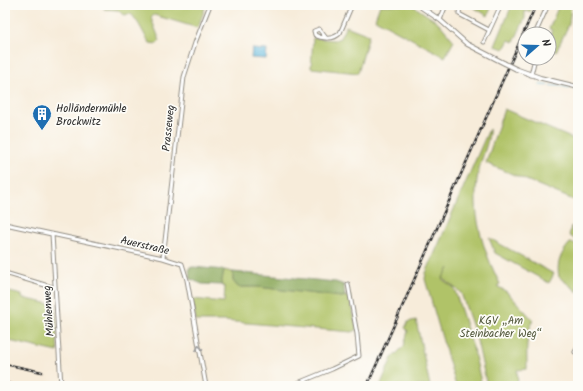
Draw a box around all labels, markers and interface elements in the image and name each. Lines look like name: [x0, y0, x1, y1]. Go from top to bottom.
north arrow: [517, 26, 557, 66]
text: N: [536, 37, 555, 49]
place label: Holländermühle Brockwitz: [56, 100, 126, 131]
building icon: Holländermühle Brockwitz: [31, 103, 53, 131]
street label: Prasseweg: [158, 104, 180, 152]
street label: Auerstraße: [119, 232, 171, 260]
street label: Mühlenweg: [38, 285, 60, 337]
park label: KGV „Am Steinbacher Weg“: [460, 312, 542, 343]
one-way arrow: [195, 344, 204, 351]

